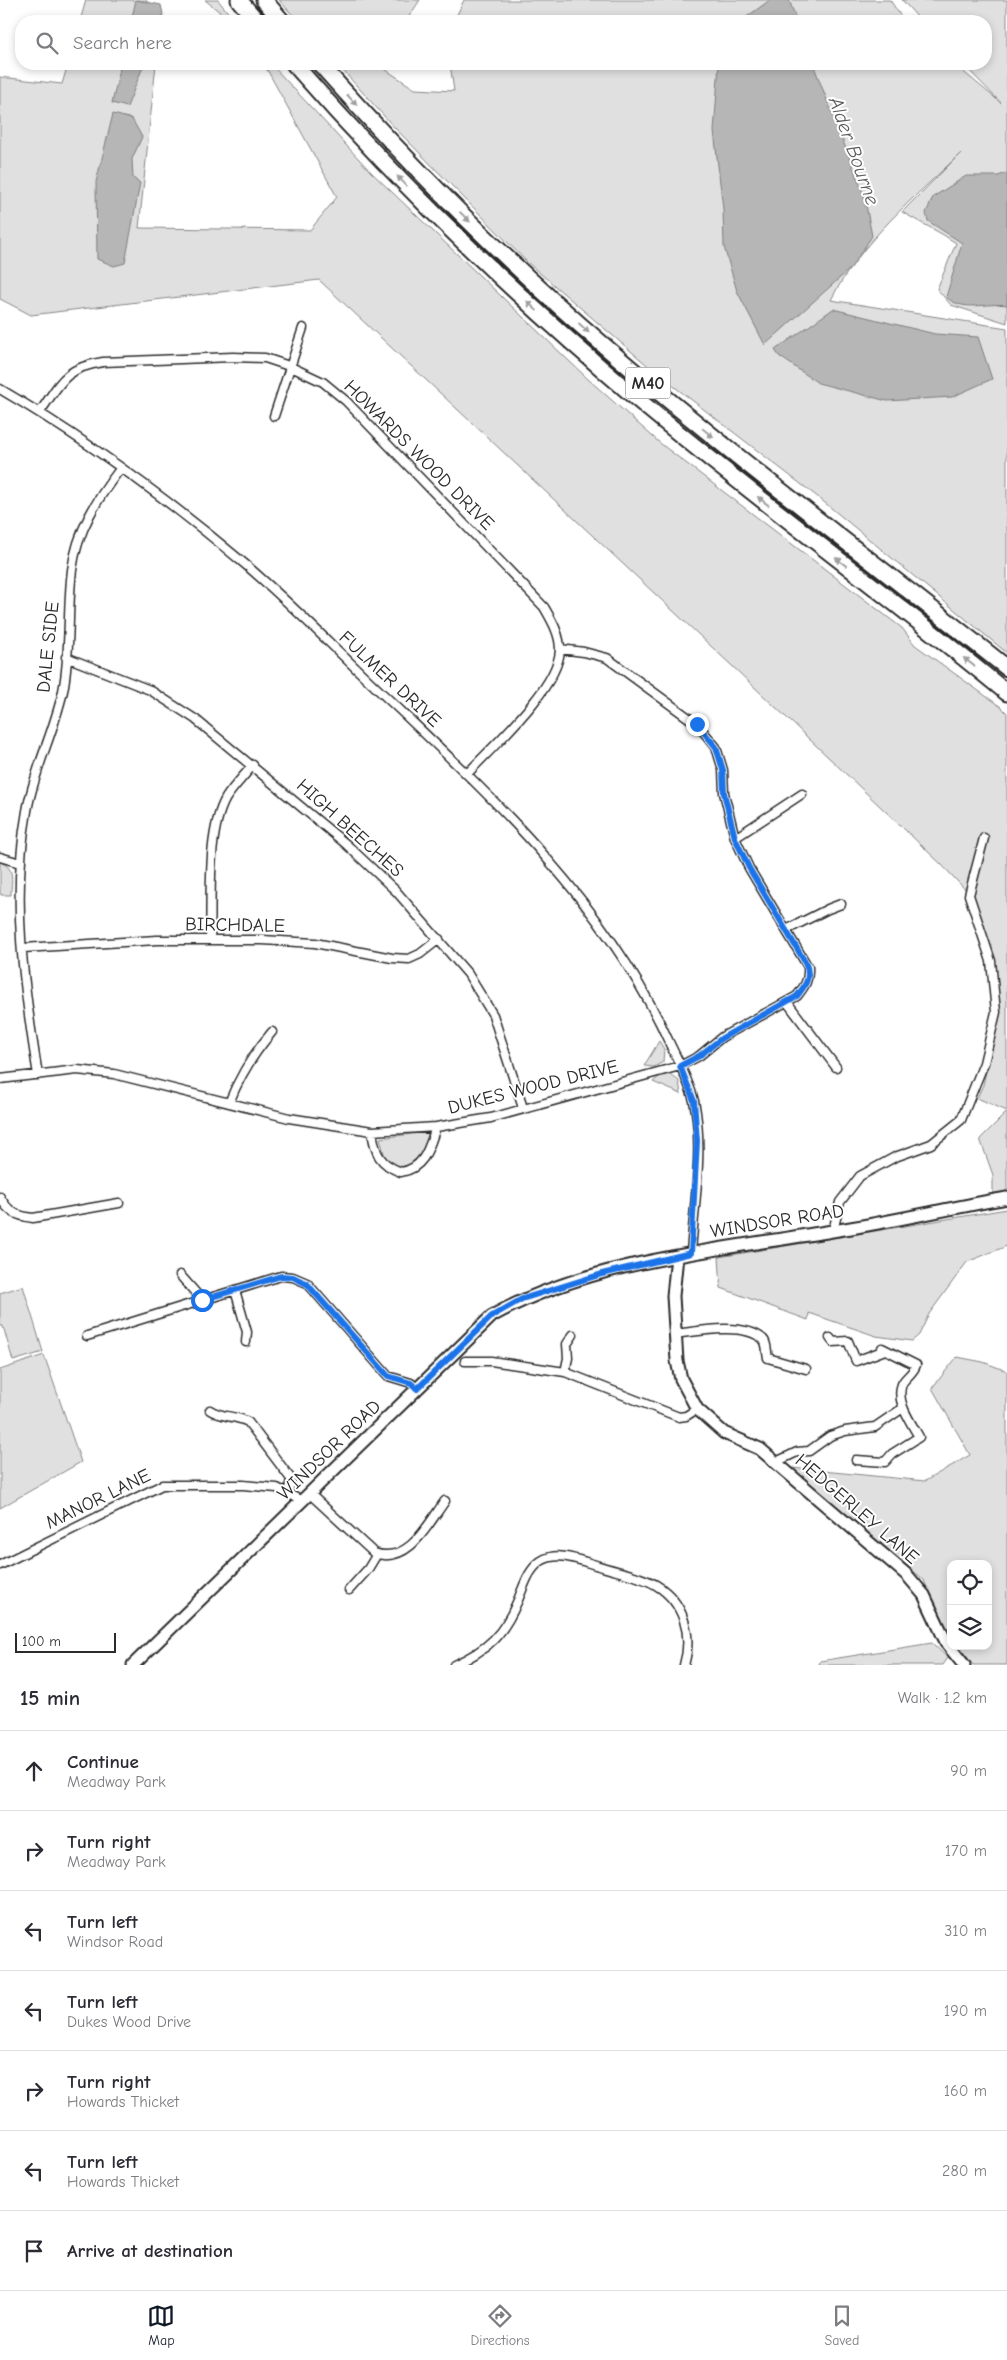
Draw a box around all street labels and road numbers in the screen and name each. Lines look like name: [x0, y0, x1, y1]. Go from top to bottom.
road number: M40: [626, 368, 670, 398]
street label: HOWARDS WOOD DRIVE: [339, 375, 499, 535]
street label: DALE SIDE: [32, 600, 64, 694]
street label: FULMER DRIVE: [335, 626, 445, 732]
street label: HIGH BEECHES: [292, 774, 408, 882]
street label: BIRCHDALE: [185, 913, 285, 937]
street label: DUKES WOOD DRIVE: [446, 1055, 620, 1119]
street label: WINDSOR ROAD: [708, 1200, 846, 1242]
street label: WINDSOR ROAD: [273, 1395, 385, 1505]
street label: HEDGERLEY LANE: [791, 1449, 923, 1569]
street label: MANOR LANE: [42, 1464, 154, 1534]

